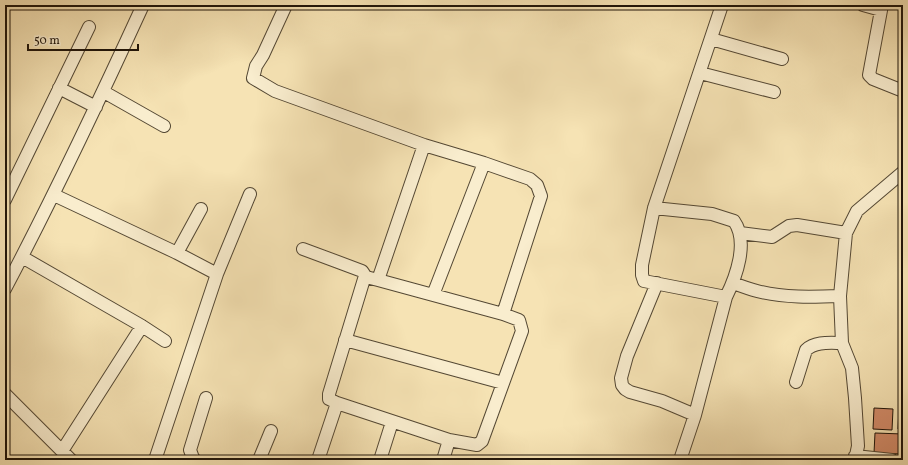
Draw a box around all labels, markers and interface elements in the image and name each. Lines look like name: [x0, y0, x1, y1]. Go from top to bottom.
scale bar: [28, 26, 138, 52]
text: 50 m: [34, 33, 60, 49]

